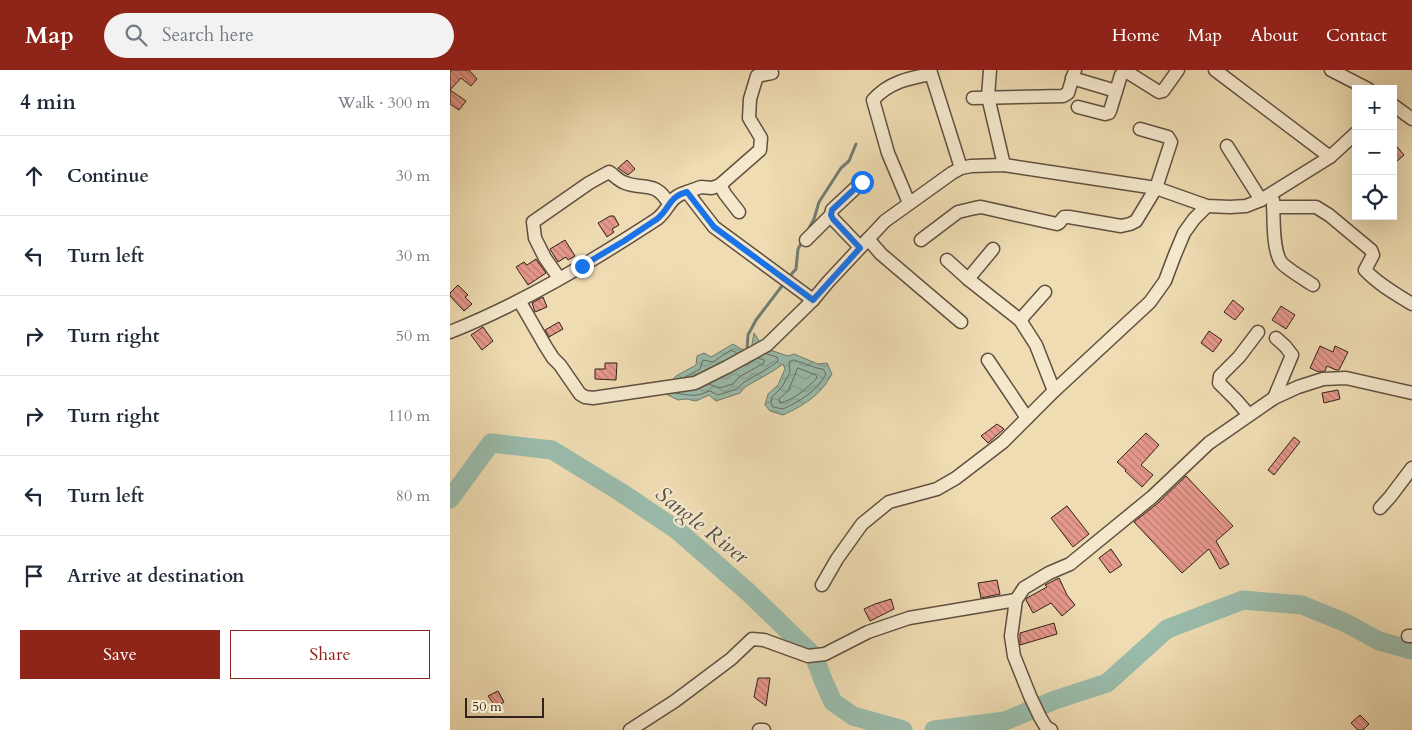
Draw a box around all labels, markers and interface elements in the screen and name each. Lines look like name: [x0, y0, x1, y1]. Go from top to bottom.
search box: [104, 13, 454, 58]
text: Map: [25, 19, 74, 52]
icon: search: [122, 21, 150, 49]
text: Search here: [162, 22, 254, 48]
text: Home: [1112, 23, 1160, 48]
text: Map: [1188, 23, 1222, 48]
text: About: [1250, 23, 1298, 48]
text: Contact: [1326, 23, 1387, 48]
map controls: [1352, 85, 1397, 220]
button: +: [1352, 85, 1397, 130]
text: 4 min: [20, 88, 76, 117]
text: Walk · 300 m: [338, 92, 430, 114]
button: −: [1352, 130, 1397, 175]
icon: ahead: [20, 162, 48, 190]
text: Continue: [67, 163, 149, 189]
text: 30 m: [396, 165, 430, 187]
route start: [851, 171, 874, 194]
button: locate: [1352, 175, 1397, 220]
icon: left: [20, 242, 48, 270]
text: Turn left: [67, 243, 144, 269]
text: 30 m: [396, 245, 430, 267]
route end: [571, 255, 594, 278]
icon: right: [20, 322, 48, 350]
text: Turn right: [67, 323, 159, 349]
text: 50 m: [396, 325, 430, 347]
icon: right: [20, 402, 48, 430]
text: Turn right: [67, 403, 159, 429]
text: 110 m: [388, 405, 430, 427]
water label: Sangle River: [649, 479, 755, 571]
icon: left: [20, 482, 48, 510]
text: Turn left: [67, 483, 144, 509]
text: 80 m: [396, 485, 430, 507]
icon: arrive: [20, 562, 48, 590]
text: Arrive at destination: [67, 563, 244, 589]
button: Save: [20, 630, 220, 679]
button: Share: [230, 630, 430, 679]
scale bar: [465, 695, 544, 718]
text: 50 m: [472, 697, 502, 716]

